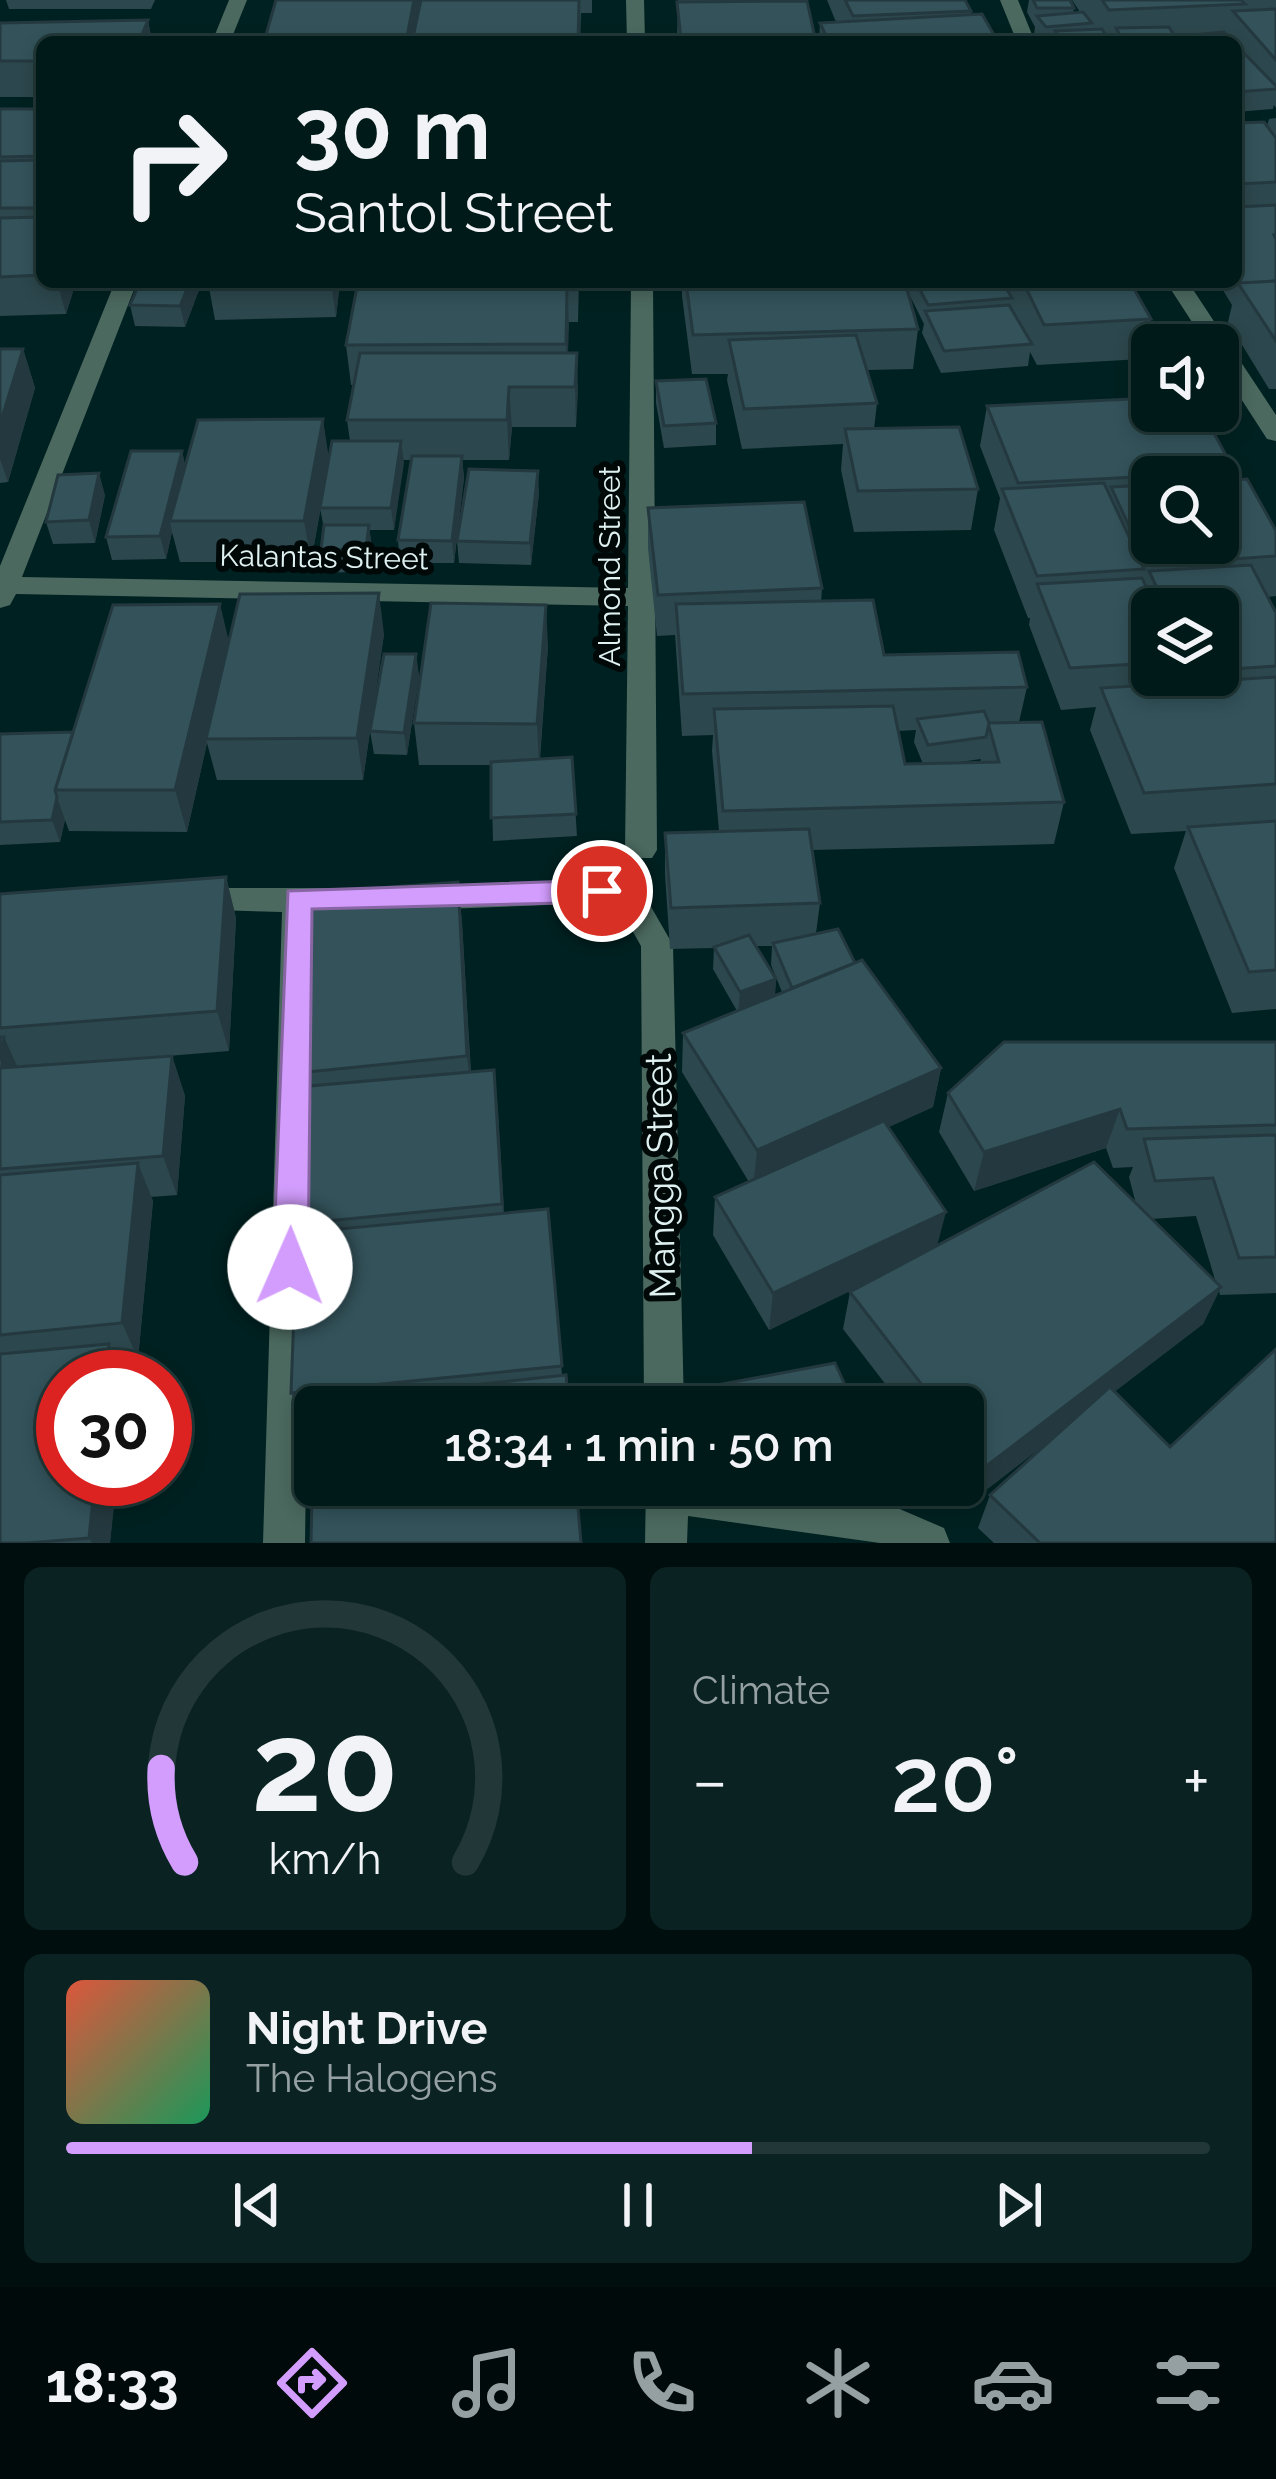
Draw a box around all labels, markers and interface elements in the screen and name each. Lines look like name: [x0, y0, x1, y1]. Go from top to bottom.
text: 30 m: [294, 80, 491, 179]
icon: right: [96, 84, 252, 240]
text: Santol Street: [294, 181, 614, 245]
map controls: [1131, 324, 1239, 696]
button: sound: [1131, 324, 1239, 432]
button: search: [1131, 456, 1239, 564]
street label: Almond Street: [592, 466, 627, 666]
street label: Kalantas Street: [219, 538, 429, 576]
button: layers: [1131, 588, 1239, 696]
pin: [551, 840, 653, 942]
icon: arrive: [569, 858, 635, 924]
street label: Mangga Street: [637, 1053, 683, 1299]
position arrow: [227, 1204, 353, 1330]
speed limit sign: 30: [36, 1350, 192, 1506]
text: 18:34 · 1 min · 50 m: [444, 1419, 834, 1472]
text: Climate: [692, 1667, 830, 1713]
text: 20: [251, 1694, 399, 1840]
text: 20°: [891, 1727, 1019, 1833]
text: −: [692, 1742, 728, 1819]
text: +: [1183, 1742, 1210, 1819]
text: km/h: [268, 1833, 382, 1883]
text: Night Drive: [246, 2002, 487, 2055]
text: The Halogens: [246, 2055, 498, 2101]
icon: previous: [224, 2172, 290, 2238]
icon: pause: [605, 2172, 671, 2238]
icon: next: [986, 2172, 1052, 2238]
icon: directions: [270, 2341, 354, 2425]
icon: music: [445, 2341, 529, 2425]
icon: phone: [620, 2341, 704, 2425]
icon: climate: [796, 2341, 880, 2425]
icon: car: [971, 2341, 1055, 2425]
icon: filters: [1146, 2341, 1230, 2425]
text: 18:33: [46, 2351, 179, 2415]

